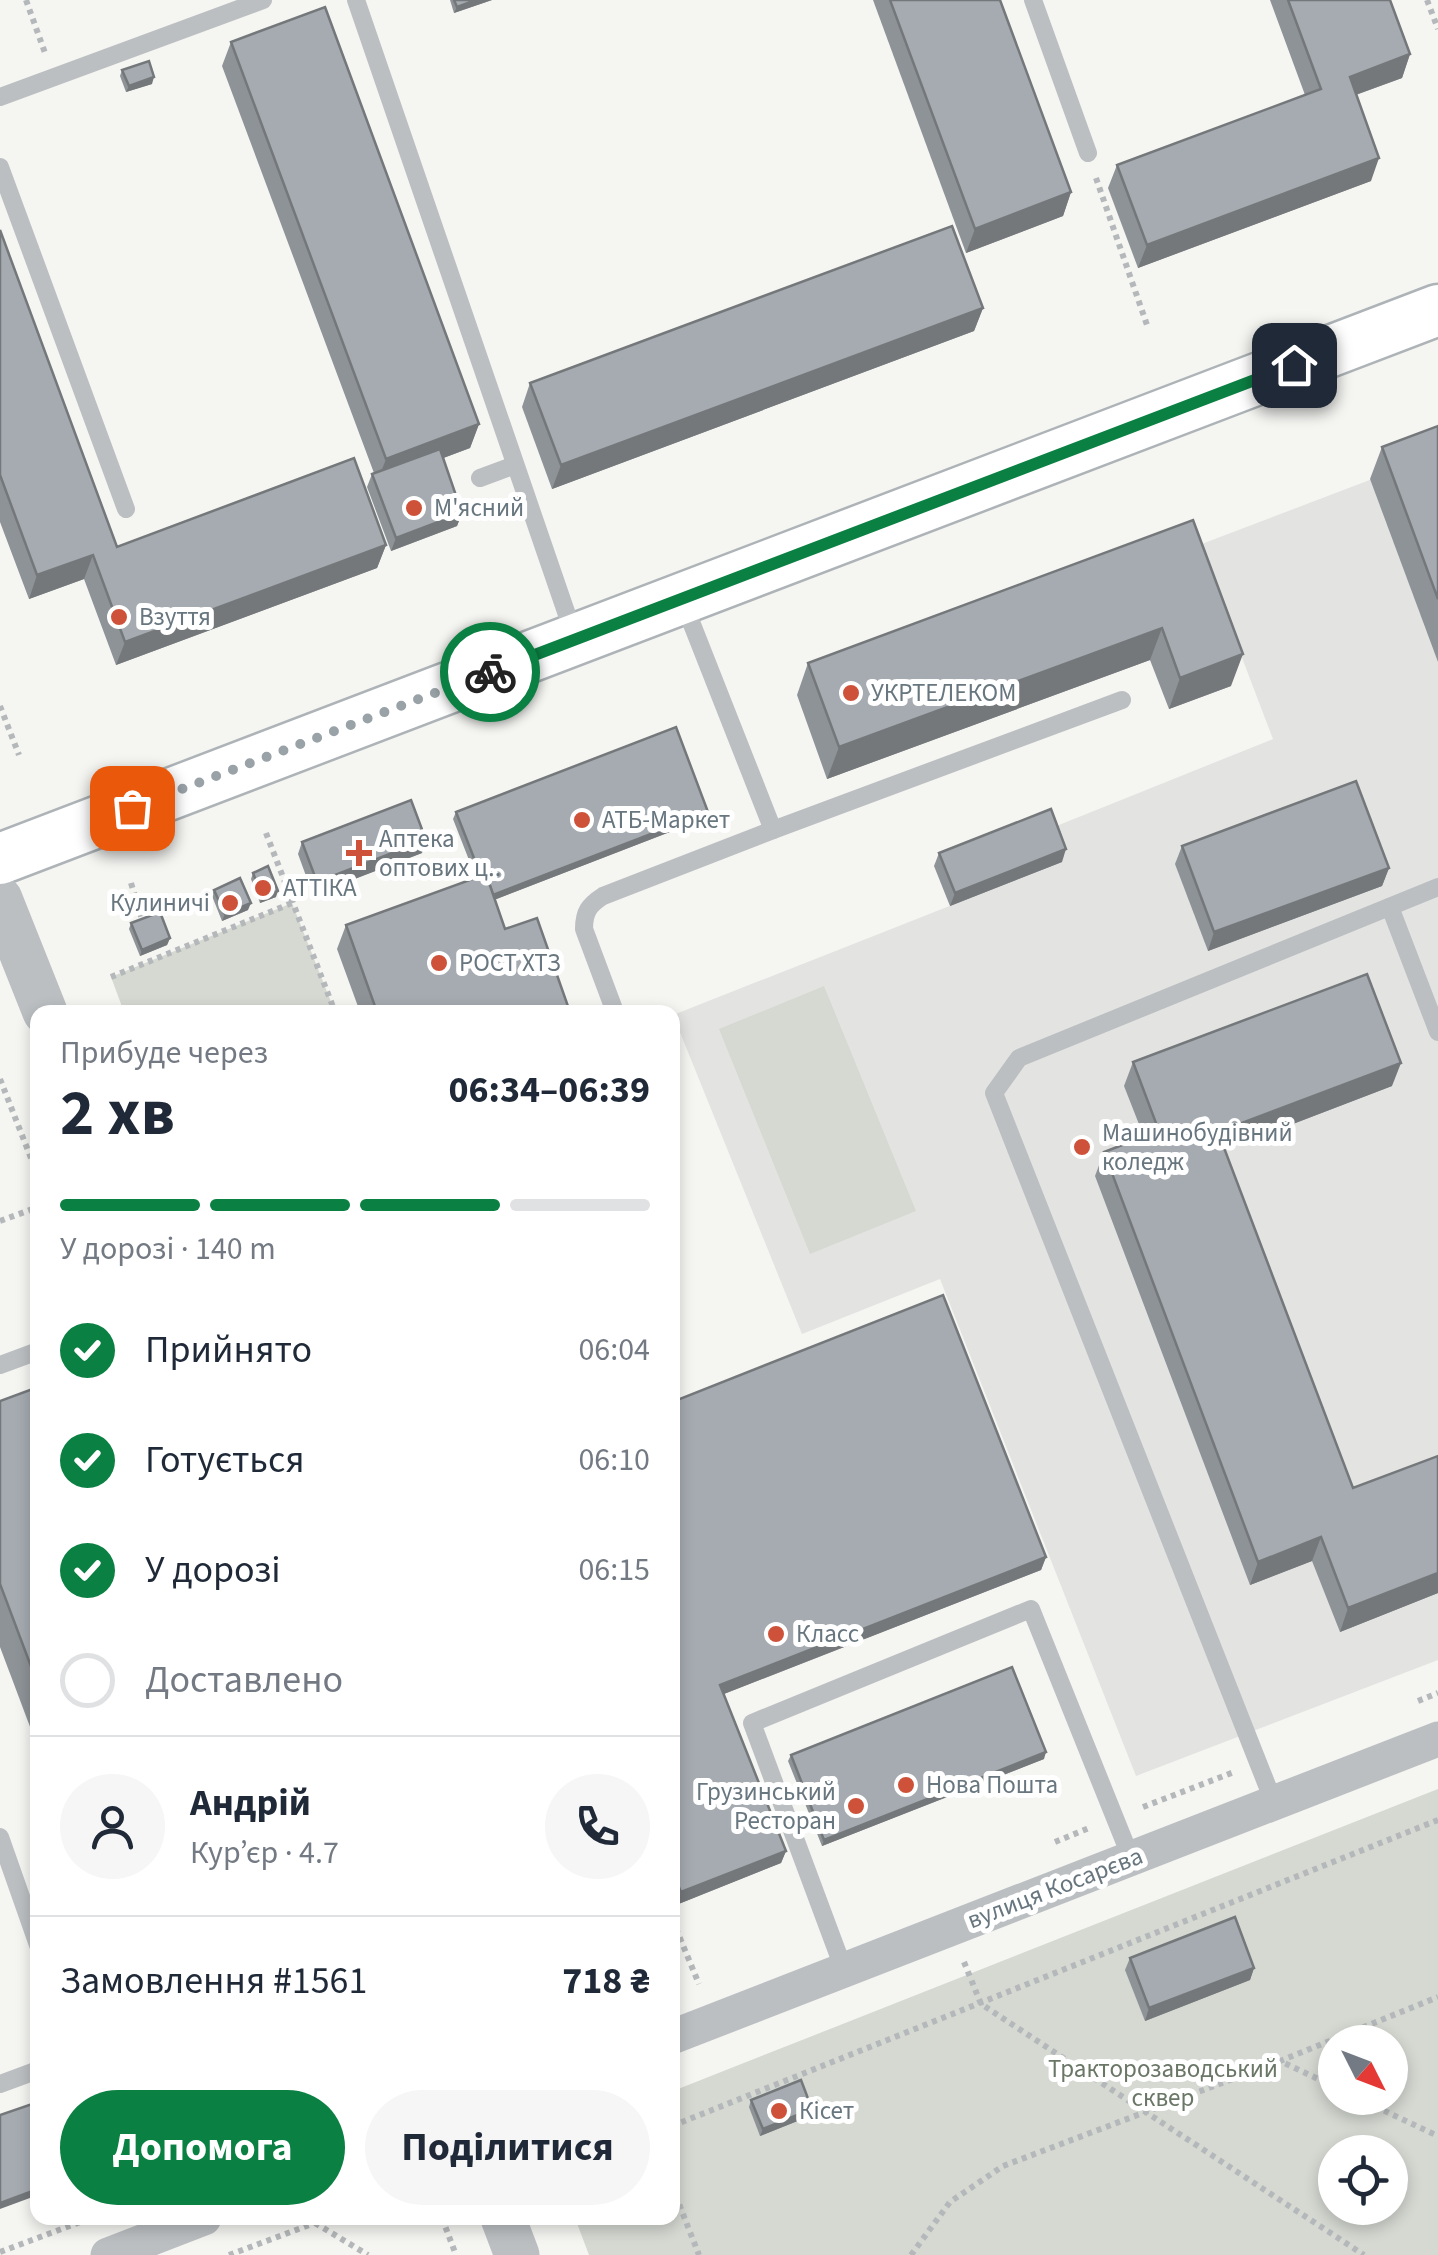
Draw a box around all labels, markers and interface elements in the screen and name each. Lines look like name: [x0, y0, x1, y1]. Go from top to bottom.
pin: [1252, 323, 1337, 408]
icon: home: [1267, 338, 1322, 393]
place label: М'ясний: [434, 490, 524, 526]
marker: М'ясний: [403, 497, 425, 519]
place label: Взуття: [139, 599, 211, 635]
marker: Взуття: [108, 606, 130, 628]
courier: [440, 622, 540, 722]
icon: bike: [463, 645, 518, 700]
place label: УКРТЕЛЕКОМ: [871, 675, 1016, 711]
marker: УКРТЕЛЕКОМ: [840, 682, 862, 704]
pin: [90, 766, 175, 851]
icon: bag: [105, 781, 160, 836]
place label: АТБ-Маркет: [602, 802, 730, 838]
marker: АТБ-Маркет: [571, 809, 593, 831]
place label: Аптека оптових ц‥: [379, 821, 501, 886]
marker: Аптека оптових ц‥: [348, 842, 370, 864]
place label: АТТІКА: [283, 870, 357, 906]
marker: АТТІКА: [252, 877, 274, 899]
place label: Кулиничі: [110, 885, 210, 921]
marker: Кулиничі: [219, 892, 241, 914]
place label: РОСТ ХТЗ: [459, 945, 561, 981]
marker: РОСТ ХТЗ: [428, 952, 450, 974]
text: Прибуде через: [60, 1030, 268, 1076]
text: 06:34–06:39: [448, 1063, 650, 1117]
text: 2 хв: [60, 1067, 175, 1160]
place label: Машинобудівний коледж: [1102, 1115, 1293, 1180]
marker: Машинобудівний коледж: [1071, 1136, 1093, 1158]
text: У дорозі · 140 m: [60, 1226, 276, 1272]
icon: check: [60, 1323, 115, 1378]
text: Прийнято: [145, 1323, 312, 1377]
text: 06:04: [578, 1327, 650, 1373]
icon: check: [60, 1433, 115, 1488]
text: Готується: [145, 1433, 305, 1487]
text: 06:10: [578, 1437, 650, 1483]
icon: check: [60, 1543, 115, 1598]
text: У дорозі: [145, 1543, 281, 1597]
text: 06:15: [578, 1547, 650, 1593]
place label: Класс: [796, 1616, 859, 1652]
marker: Класс: [765, 1623, 787, 1645]
text: Доставлено: [145, 1653, 343, 1707]
place label: Нова Пошта: [926, 1767, 1058, 1803]
button: person: [60, 1774, 165, 1879]
button: phone: [545, 1774, 650, 1879]
place label: Грузинський Ресторан: [696, 1774, 836, 1839]
marker: Нова Пошта: [895, 1774, 917, 1796]
text: Андрій: [190, 1776, 311, 1830]
marker: Грузинський Ресторан: [845, 1795, 867, 1817]
text: Кур’єр · 4.7: [190, 1830, 339, 1876]
street label: вулиця Косарєва: [962, 1838, 1148, 1938]
text: Замовлення #1561: [60, 1954, 367, 2008]
text: 718 ₴: [562, 1954, 650, 2008]
north arrow: [1318, 2025, 1408, 2115]
map controls: [1318, 2025, 1408, 2225]
park label: Тракторозаводський сквер: [1048, 2051, 1278, 2116]
button: Допомога: [60, 2090, 345, 2205]
button: Поділитися: [365, 2090, 650, 2205]
place label: Кісет: [799, 2093, 854, 2129]
marker: Кісет: [768, 2100, 790, 2122]
button: locate: [1318, 2135, 1408, 2225]

